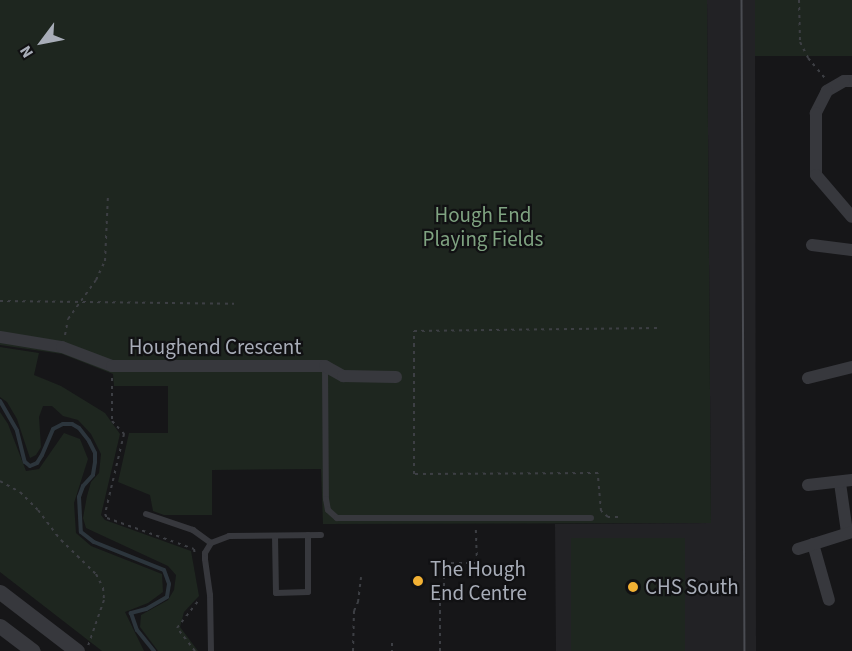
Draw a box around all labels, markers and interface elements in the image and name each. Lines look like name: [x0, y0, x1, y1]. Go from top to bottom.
north arrow: [12, 12, 72, 72]
text: N: [15, 41, 39, 62]
park label: Hough End Playing Fields: [423, 202, 543, 252]
street label: Houghend Crescent: [129, 334, 301, 360]
place label: The Hough End Centre: [430, 556, 527, 606]
marker: The Hough End Centre: [411, 574, 425, 588]
place label: CHS South: [645, 574, 739, 600]
marker: CHS South: [626, 580, 640, 594]

